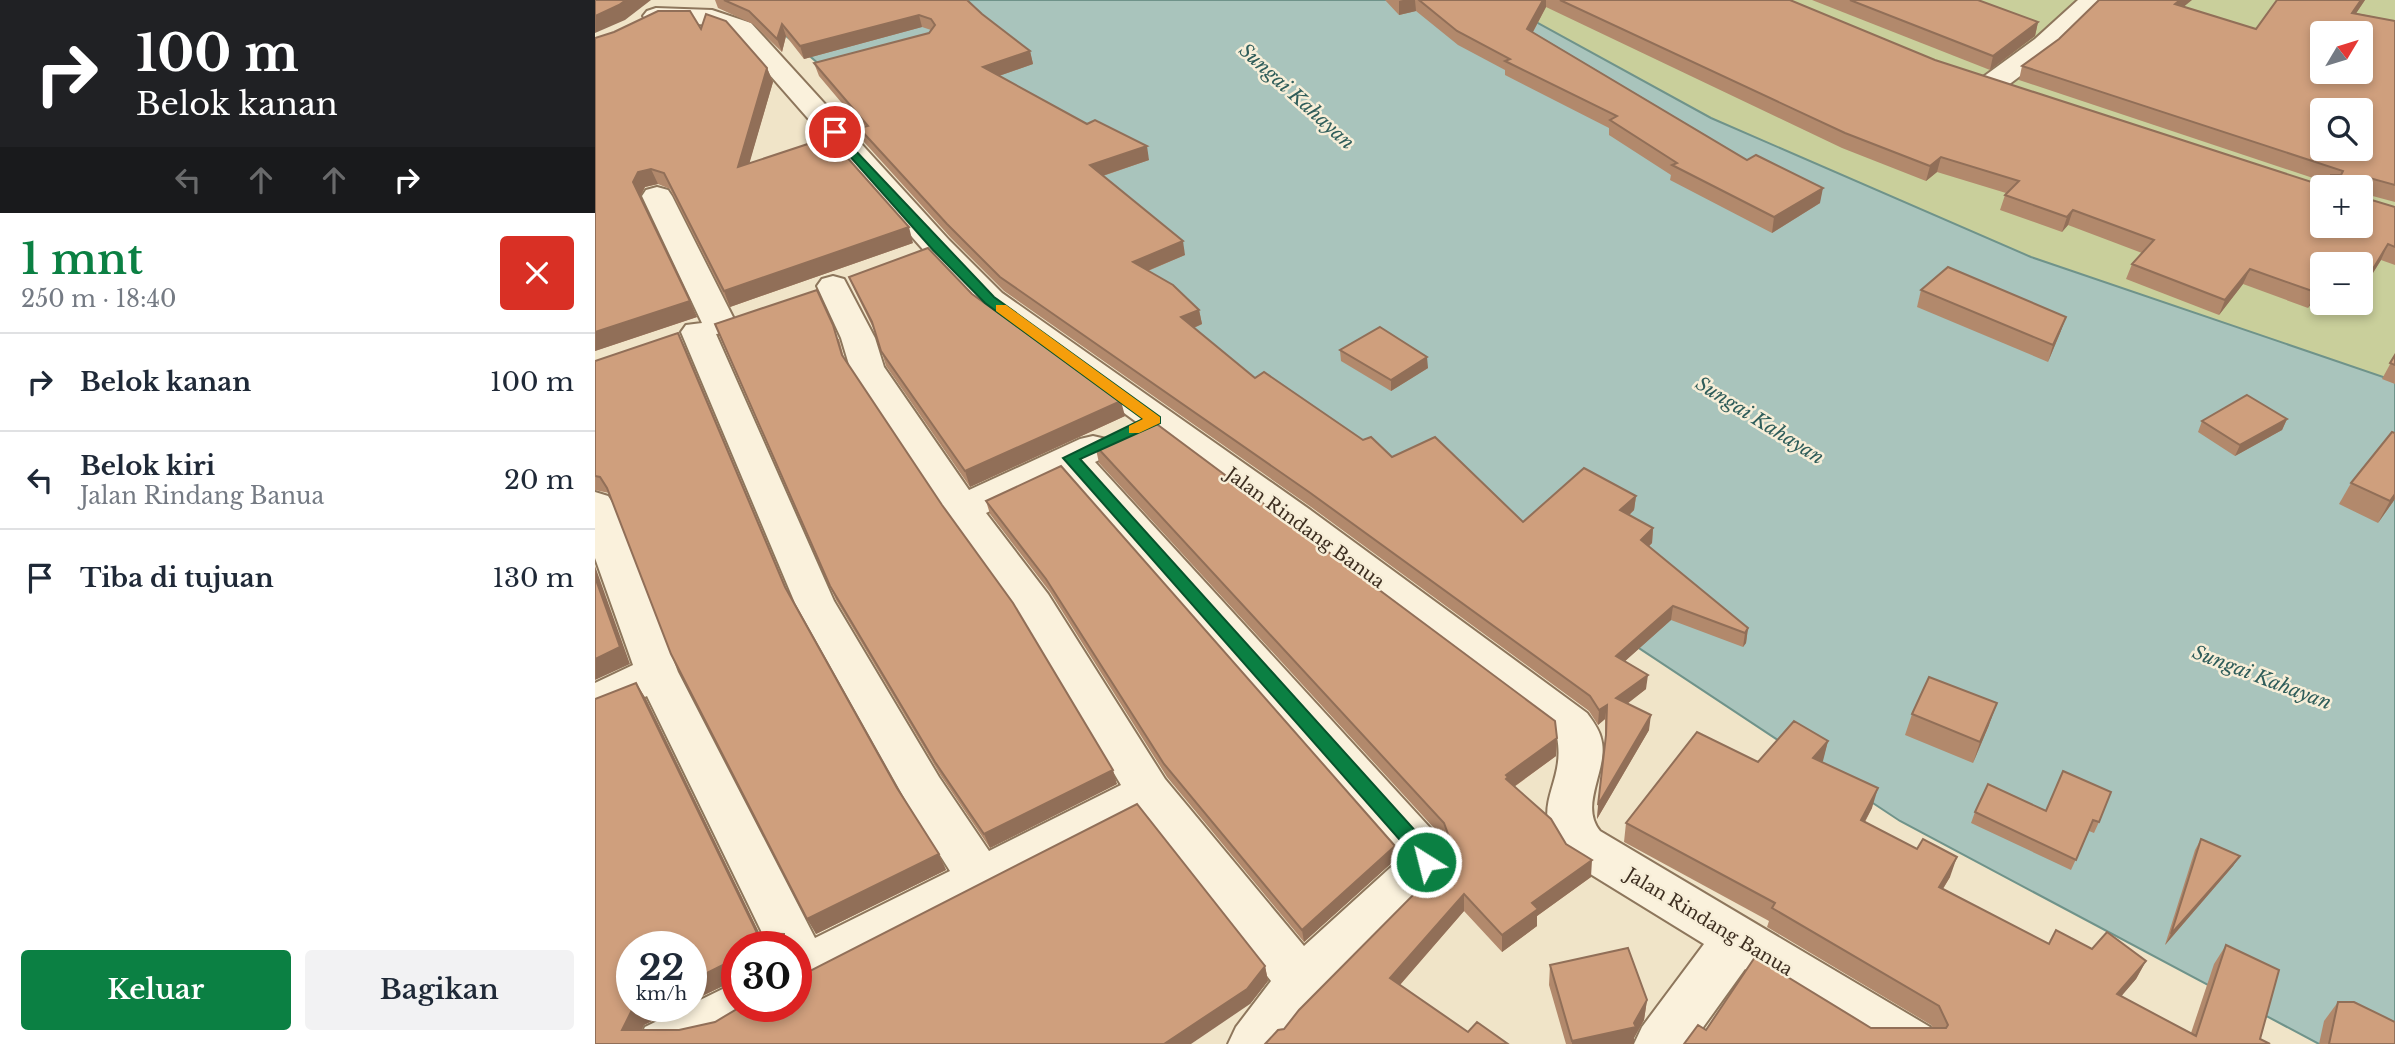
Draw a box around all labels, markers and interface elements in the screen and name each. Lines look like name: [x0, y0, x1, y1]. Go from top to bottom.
north arrow: [2310, 21, 2373, 84]
map controls: [2310, 21, 2373, 315]
text: 100 m: [136, 23, 299, 84]
icon: right: [21, 28, 112, 119]
water label: Sungai Kahayan: [1234, 39, 1359, 154]
text: Belok kanan: [136, 84, 338, 124]
button: search: [2310, 98, 2373, 161]
pin: [805, 102, 865, 162]
icon: arrive: [816, 113, 854, 151]
icon: left: [169, 161, 207, 199]
icon: ahead: [242, 161, 280, 199]
icon: ahead: [315, 161, 353, 199]
icon: right: [388, 161, 426, 199]
button: +: [2310, 175, 2373, 238]
text: 1 mnt: [21, 233, 143, 285]
button: close: [500, 236, 574, 310]
button: −: [2310, 252, 2373, 315]
text: 250 m · 18:40: [21, 285, 176, 313]
icon: right: [21, 363, 59, 401]
text: Belok kanan: [80, 366, 251, 398]
text: 100 m: [490, 366, 574, 398]
water label: Sungai Kahayan: [1691, 372, 1828, 469]
text: Belok kiri: [80, 450, 215, 482]
icon: left: [21, 461, 59, 499]
street label: Jalan Rindang Banua: [1220, 462, 1389, 593]
text: 20 m: [504, 464, 574, 496]
text: Jalan Rindang Banua: [80, 482, 324, 510]
icon: arrive: [21, 559, 59, 597]
text: Tiba di tujuan: [80, 562, 274, 594]
text: 130 m: [492, 562, 574, 594]
water label: Sungai Kahayan: [2189, 640, 2335, 715]
position arrow: [1389, 825, 1463, 899]
street label: Jalan Rindang Banua: [1620, 862, 1797, 981]
speed limit sign: 30: [721, 931, 812, 1022]
text: 22: [639, 946, 684, 989]
button: Keluar: [21, 950, 291, 1030]
button: Bagikan: [305, 950, 574, 1030]
text: km/h: [636, 983, 687, 1005]

